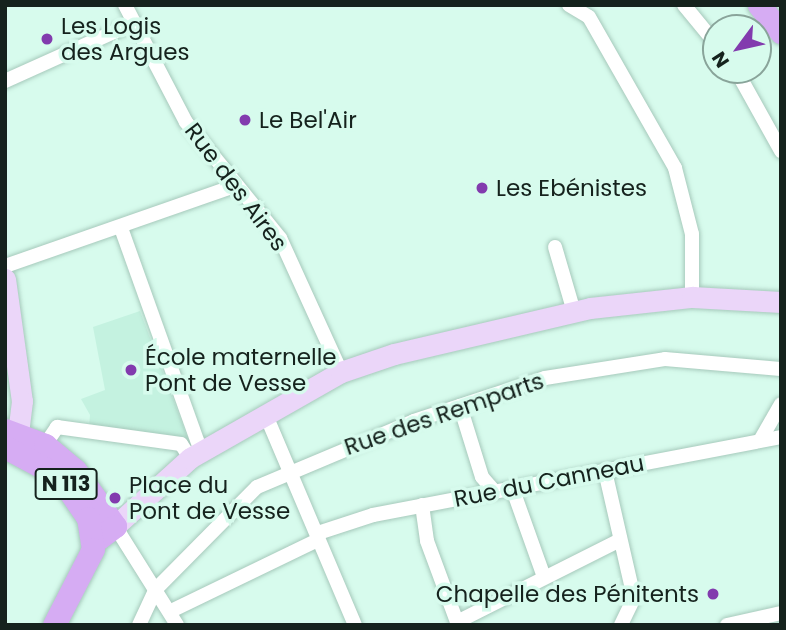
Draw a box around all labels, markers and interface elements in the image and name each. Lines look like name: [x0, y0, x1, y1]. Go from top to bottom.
place label: Les Logis des Argues: [61, 12, 190, 66]
north arrow: [702, 14, 772, 84]
marker: Les Logis des Argues: [39, 31, 55, 47]
text: N: [705, 46, 736, 73]
place label: Le Bel'Air: [259, 106, 357, 134]
marker: Le Bel'Air: [237, 112, 253, 128]
street label: Rue des Aires: [179, 118, 293, 256]
place label: Les Ebénistes: [496, 174, 647, 202]
marker: Les Ebénistes: [474, 180, 490, 196]
place label: École maternelle Pont de Vesse: [145, 343, 337, 397]
marker: École maternelle Pont de Vesse: [123, 362, 139, 378]
street label: Rue des Remparts: [341, 367, 547, 461]
street label: Rue du Canneau: [452, 449, 646, 513]
road number: N 113: [34, 466, 98, 502]
place label: Place du Pont de Vesse: [129, 471, 290, 525]
marker: Place du Pont de Vesse: [107, 490, 123, 506]
place label: Chapelle des Pénitents: [436, 580, 699, 608]
marker: Chapelle des Pénitents: [705, 586, 721, 602]

